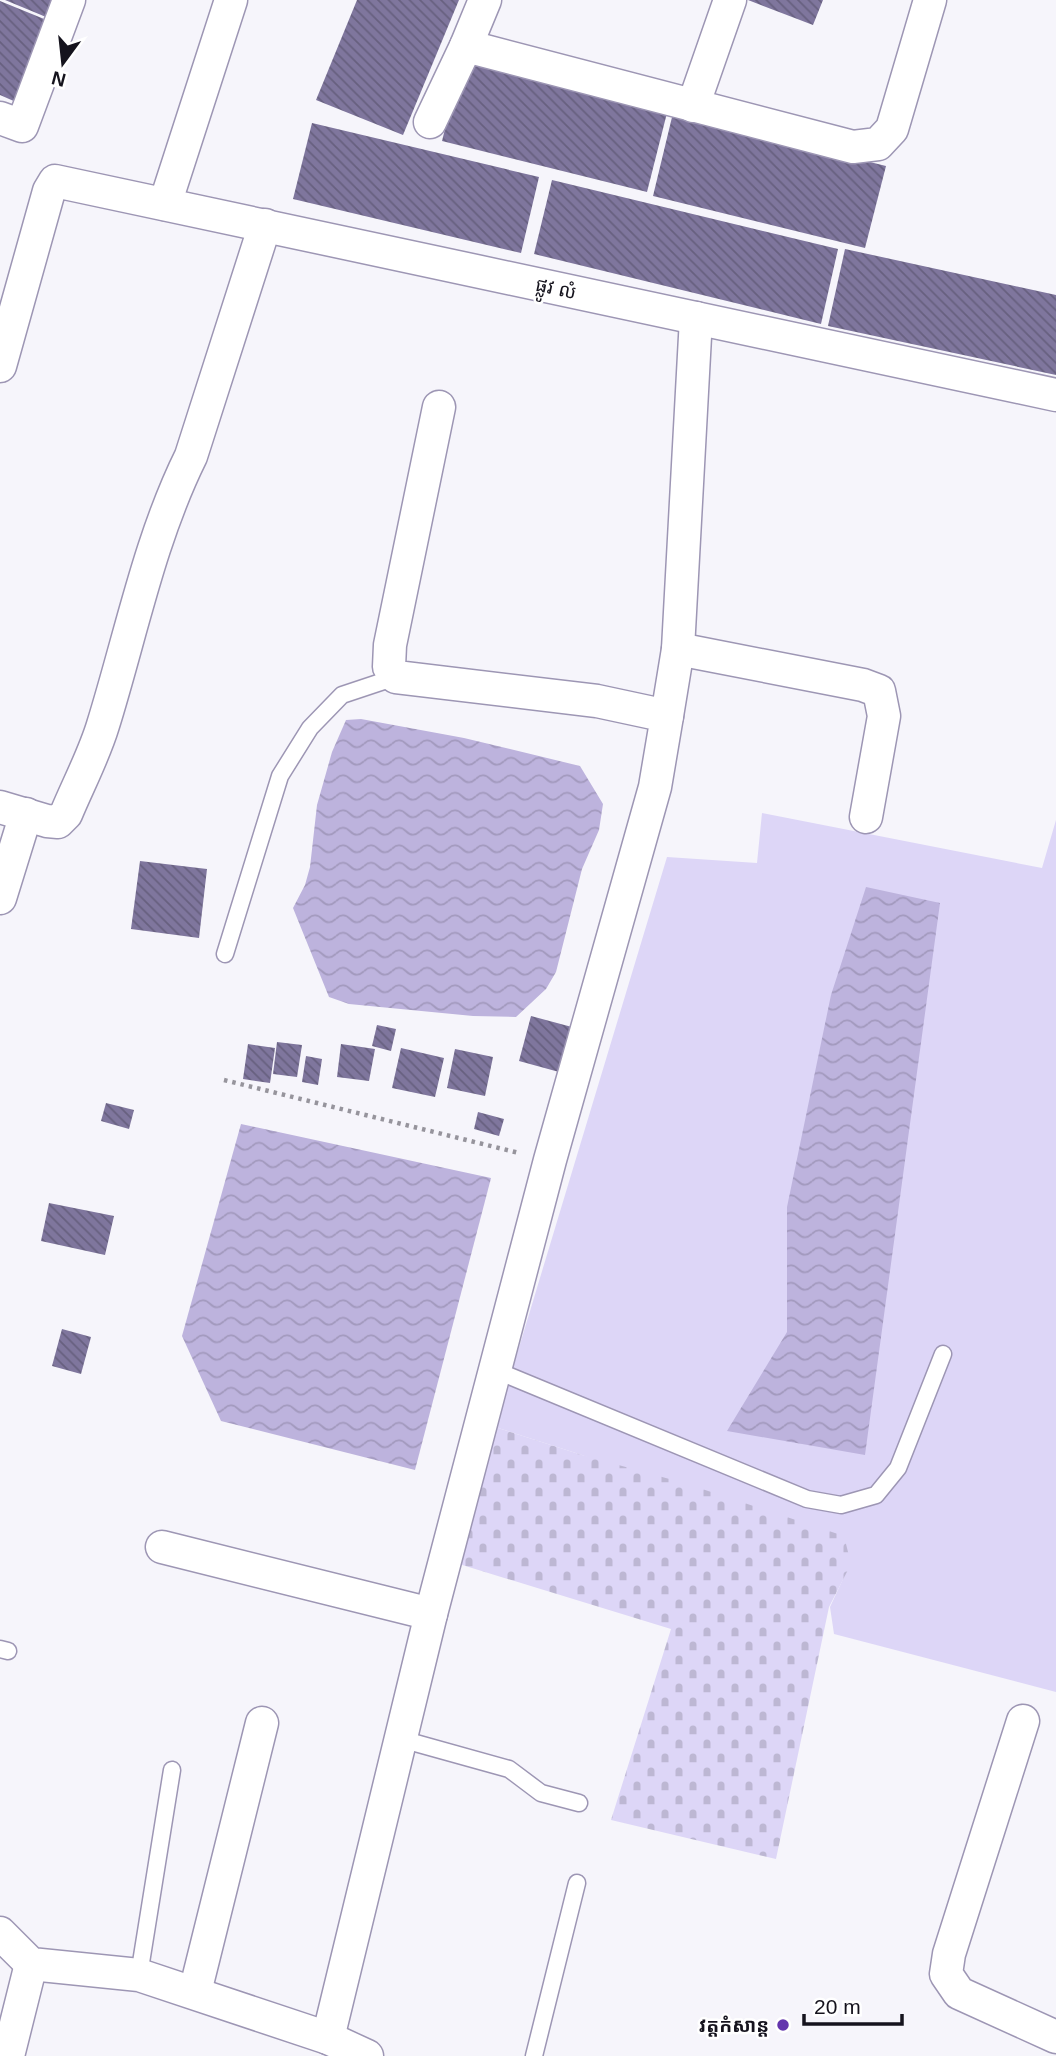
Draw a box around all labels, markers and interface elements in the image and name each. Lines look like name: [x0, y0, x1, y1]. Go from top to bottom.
north arrow: [28, 28, 98, 98]
text: N: [49, 67, 68, 91]
street label: ផ្លូវ លំ: [532, 274, 578, 310]
scale bar: [804, 1982, 902, 2026]
text: 20 m: [814, 1995, 861, 2018]
place label: វត្តកំសាន្ត: [699, 2015, 769, 2037]
marker: វត្តកំសាន្ត: [775, 2017, 791, 2033]

